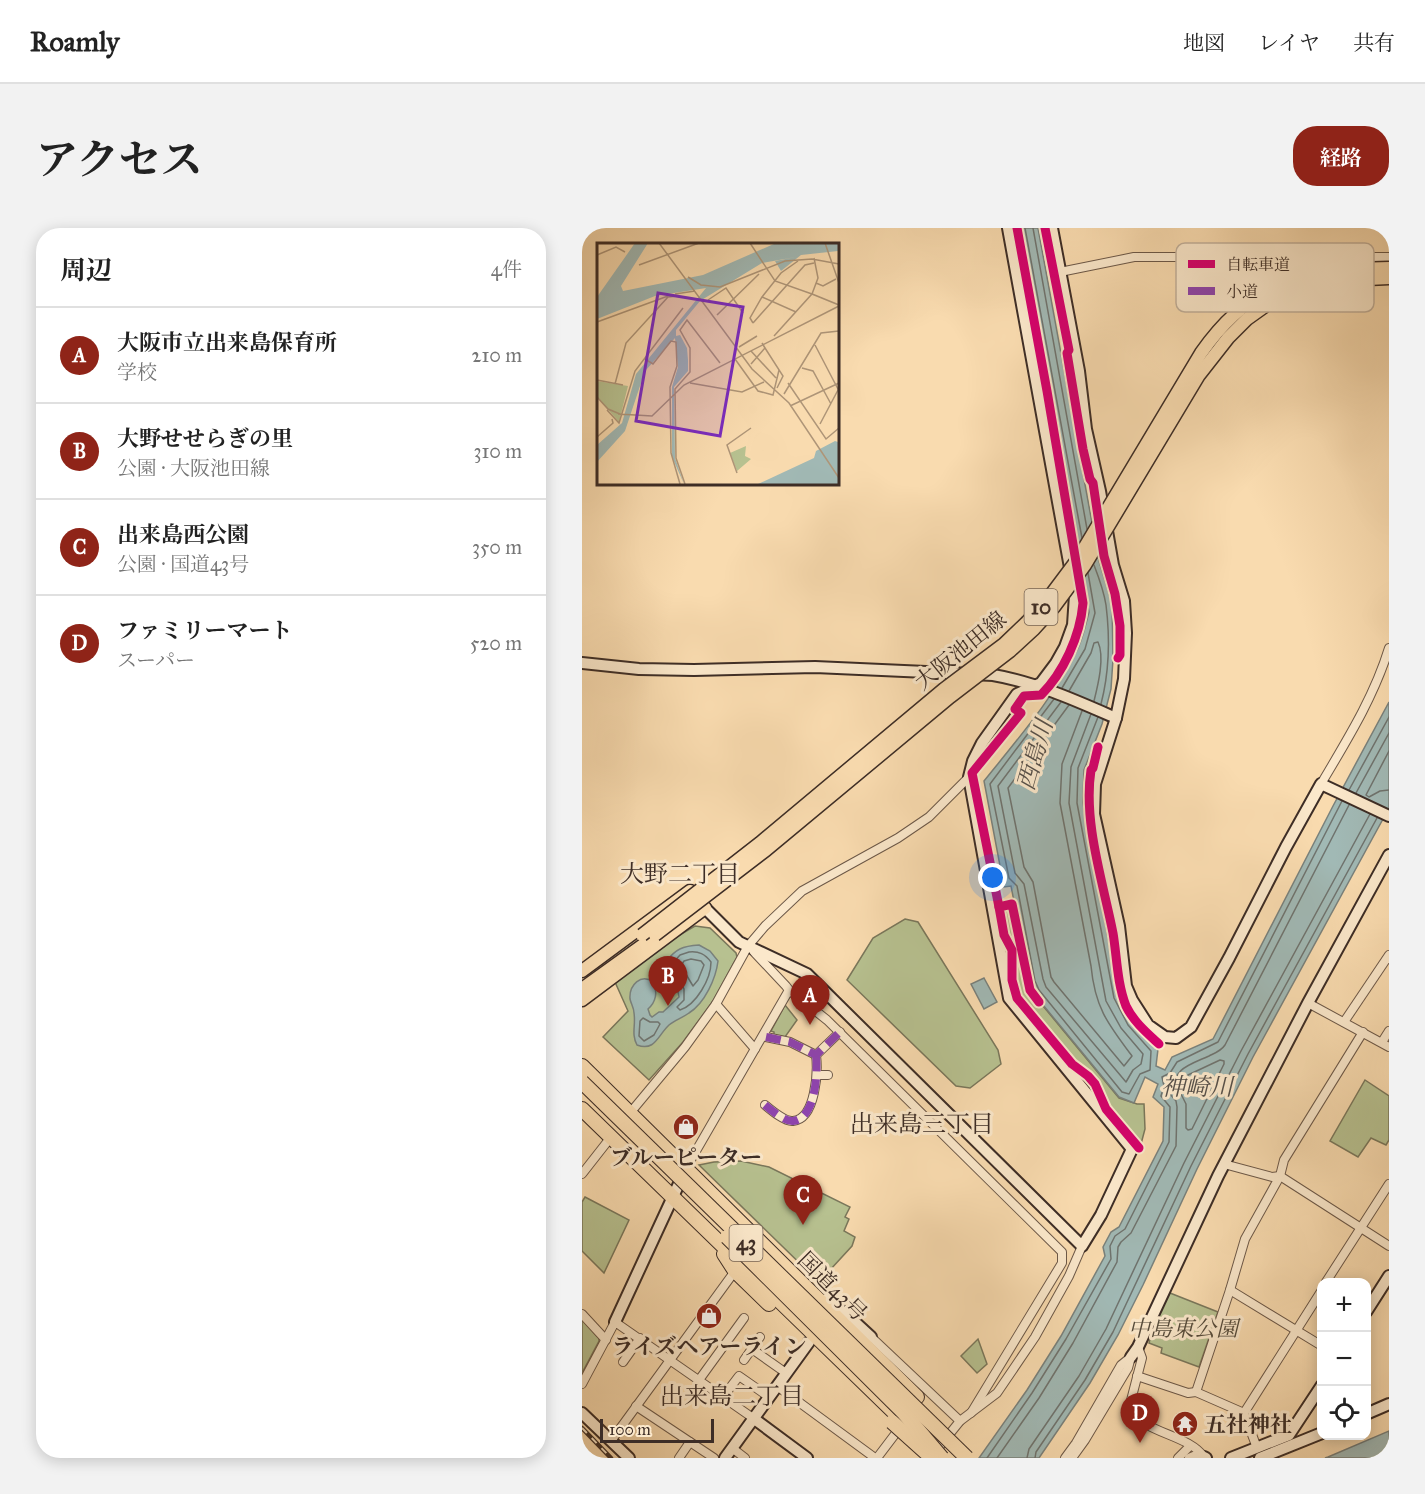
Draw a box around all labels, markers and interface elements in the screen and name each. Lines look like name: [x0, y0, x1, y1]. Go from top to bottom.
text: Roamly: [30, 24, 119, 59]
text: 地図: [1183, 30, 1225, 56]
text: レイヤ: [1258, 30, 1320, 56]
text: 共有: [1353, 30, 1395, 56]
button: 経路: [1293, 126, 1389, 186]
text: アクセス: [36, 134, 203, 186]
inset map: [597, 243, 838, 484]
legend: [1176, 243, 1374, 312]
text: 周辺: [60, 254, 112, 286]
text: 自転車道: [1226, 255, 1290, 274]
text: 4件: [491, 257, 522, 281]
text: 小道: [1226, 282, 1258, 301]
text: 大阪市立出来島保育所: [117, 329, 337, 356]
text: A: [73, 343, 86, 367]
text: 210 m: [472, 343, 522, 367]
text: 学校: [117, 360, 157, 384]
text: 大野せせらぎの里: [117, 425, 293, 452]
text: B: [73, 439, 86, 463]
text: 310 m: [473, 439, 522, 463]
text: 公園 · 大阪池田線: [117, 456, 270, 480]
text: 出来島西公園: [117, 521, 249, 548]
text: C: [73, 535, 86, 559]
text: 350 m: [472, 535, 522, 559]
text: 公園 · 国道43号: [117, 552, 249, 576]
road number: 10: [1024, 589, 1058, 625]
street label: 大阪池田線: [909, 605, 1012, 695]
text: ファミリーマート: [117, 617, 293, 644]
text: D: [72, 631, 87, 655]
text: 520 m: [470, 631, 522, 655]
text: スーパー: [117, 648, 195, 672]
water label: 西島川: [1011, 713, 1060, 794]
district label: 大野二丁目: [620, 859, 740, 889]
your location: [978, 863, 1007, 892]
pin: B: [648, 956, 688, 1006]
pin: A: [790, 976, 830, 1025]
water label: 神崎川: [1161, 1072, 1236, 1102]
district label: 出来島三丁目: [850, 1109, 994, 1139]
shop icon: ブルーピーター: [671, 1112, 701, 1142]
place label: ブルーピーター: [610, 1144, 762, 1171]
pin: C: [784, 1176, 822, 1225]
road number: 43: [730, 1225, 762, 1261]
street label: 国道43号: [792, 1246, 873, 1327]
map controls: [1317, 1278, 1371, 1440]
button: +: [1317, 1278, 1371, 1332]
shop icon: ライズヘアーライン: [694, 1301, 724, 1331]
park label: 中島東公園: [1128, 1315, 1241, 1342]
button: −: [1317, 1332, 1371, 1386]
place label: ライズヘアーライン: [611, 1333, 807, 1360]
district label: 出来島二丁目: [660, 1381, 804, 1411]
button: locate: [1317, 1386, 1371, 1440]
pin: D: [1120, 1394, 1160, 1443]
temple icon: 五社神社: [1170, 1409, 1200, 1439]
place label: 五社神社: [1204, 1411, 1292, 1438]
scale bar: [600, 1416, 714, 1444]
text: 100 m: [609, 1420, 651, 1439]

